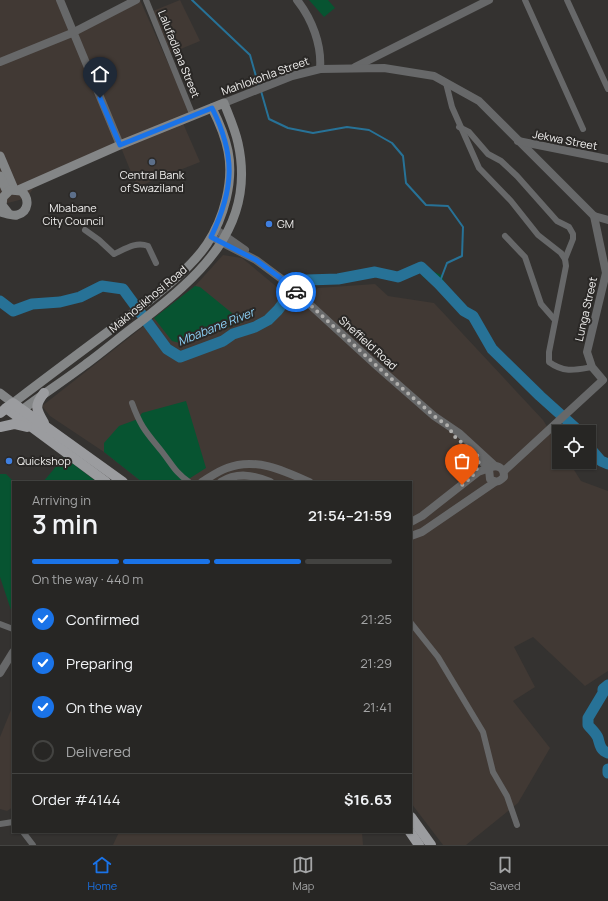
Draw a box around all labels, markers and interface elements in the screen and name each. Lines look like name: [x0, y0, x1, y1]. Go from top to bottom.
street label: Lalufadlana Street: [155, 8, 204, 100]
street label: Mahlokohla Street: [219, 53, 311, 98]
pin: [83, 57, 117, 98]
icon: home: [89, 63, 111, 85]
street label: Jekwa Street: [531, 126, 599, 153]
marker: Central Bank of Swaziland: [147, 157, 157, 167]
place label: Central Bank of Swaziland: [120, 167, 185, 195]
marker: Mbabane City Council: [68, 190, 78, 200]
place label: Mbabane City Council: [42, 200, 104, 228]
place label: GM: [277, 216, 294, 231]
marker: GM: [264, 219, 274, 229]
street label: Makhosikhosi Road: [106, 262, 190, 336]
courier: [276, 272, 316, 312]
street label: Lunga Street: [571, 275, 600, 343]
icon: car: [285, 281, 307, 303]
water label: Mbabane River: [175, 303, 258, 350]
street label: Sheffield Road: [336, 312, 401, 373]
map controls: [552, 425, 596, 469]
button: locate: [552, 425, 596, 469]
pin: [445, 444, 479, 485]
icon: bag: [451, 450, 473, 472]
place label: Quickshop: [17, 453, 71, 468]
marker: Quickshop: [4, 456, 14, 466]
text: Arriving in: [32, 491, 91, 509]
text: 21:54–21:59: [308, 505, 392, 526]
text: 3 min: [32, 506, 98, 542]
text: On the way · 440 m: [32, 570, 143, 588]
icon: check: [32, 608, 54, 630]
text: Confirmed: [66, 609, 139, 630]
text: 21:25: [361, 610, 392, 628]
icon: check: [32, 652, 54, 674]
text: Preparing: [66, 653, 133, 674]
text: 21:29: [360, 654, 392, 672]
icon: check: [32, 696, 54, 718]
text: On the way: [66, 697, 142, 718]
text: 21:41: [363, 698, 392, 716]
text: Delivered: [66, 741, 131, 762]
text: Order #4144: [32, 789, 121, 810]
text: $16.63: [344, 789, 392, 810]
tab: Home: [88, 854, 117, 893]
tab: Map: [292, 854, 314, 893]
tab: Saved: [489, 854, 520, 893]

